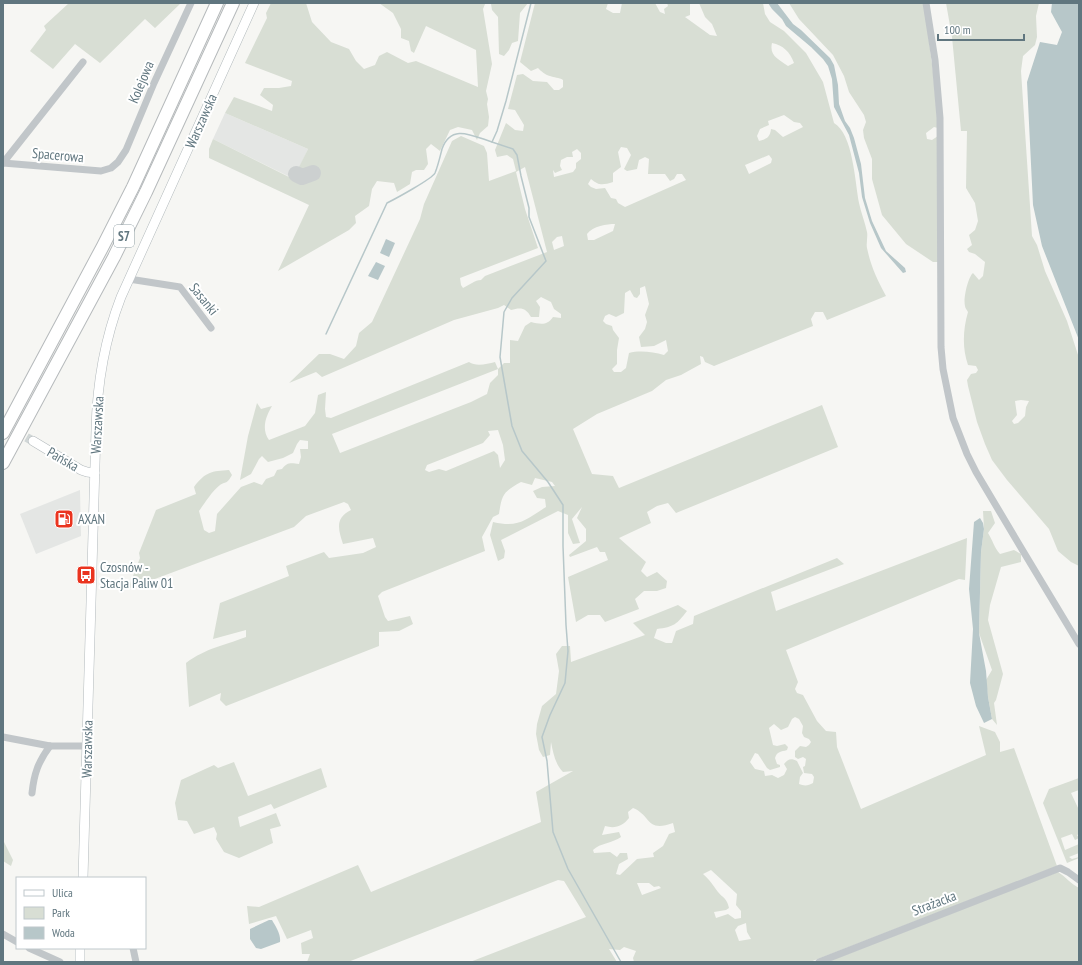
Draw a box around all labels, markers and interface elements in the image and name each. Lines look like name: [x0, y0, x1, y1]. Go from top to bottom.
scale bar: [938, 16, 1024, 42]
text: 100 m: [944, 22, 971, 37]
street label: Kolejowa: [124, 58, 158, 106]
street label: Warszawska: [181, 91, 221, 151]
street label: Spacerowa: [31, 144, 85, 166]
road number: S7: [114, 225, 134, 247]
street label: Sasanki: [186, 279, 222, 319]
street label: Warszawska: [87, 396, 107, 454]
street label: Pańska: [44, 443, 82, 475]
fuel station icon: AXAN: [53, 508, 75, 530]
place label: AXAN: [78, 510, 105, 528]
place label: Czosnów - Stacja Paliw 01: [100, 558, 173, 592]
bus stop icon: Czosnów - Stacja Paliw 01: [75, 564, 97, 586]
street label: Warszawska: [77, 720, 97, 778]
legend: [16, 877, 146, 949]
text: Ulica: [52, 885, 73, 900]
street label: Strażacka: [909, 886, 959, 920]
text: Park: [52, 905, 70, 920]
text: Woda: [52, 925, 75, 940]

